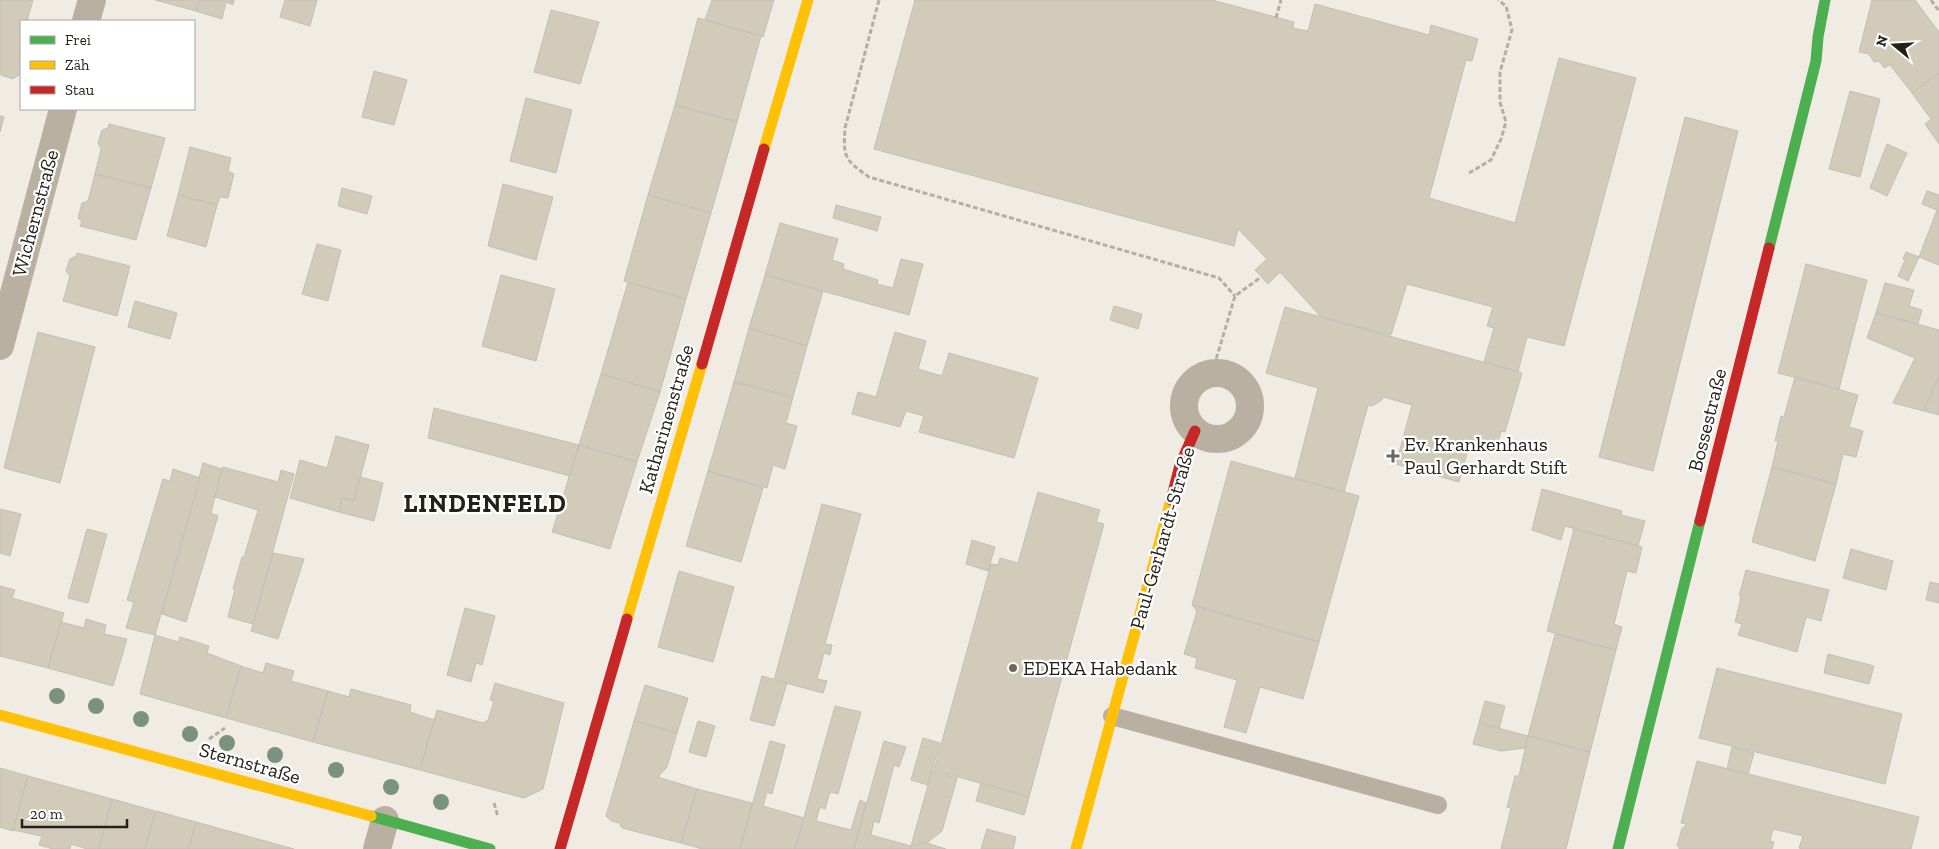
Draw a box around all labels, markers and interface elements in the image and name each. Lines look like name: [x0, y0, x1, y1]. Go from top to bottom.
legend: [20, 20, 195, 110]
north arrow: [1869, 20, 1919, 70]
text: Frei: [65, 31, 91, 49]
text: N: [1872, 33, 1892, 49]
text: Zäh: [65, 56, 90, 74]
text: Stau: [65, 81, 95, 99]
street label: Wichernstraße: [7, 147, 63, 279]
street label: Katharinenstraße: [633, 342, 699, 496]
street label: Bossestraße: [1683, 366, 1731, 474]
place label: Ev. Krankenhaus Paul Gerhardt Stift: [1404, 432, 1568, 479]
street label: Paul-Gerhardt-Straße: [1124, 444, 1200, 632]
marker: Ev. Krankenhaus Paul Gerhardt Stift: [1386, 449, 1400, 463]
district label: LINDENFELD: [403, 488, 567, 518]
place label: EDEKA Habedank: [1023, 656, 1178, 680]
marker: EDEKA Habedank: [1007, 662, 1019, 674]
street label: Sternstraße: [197, 737, 303, 789]
scale bar: [22, 796, 128, 828]
text: 20 m: [30, 805, 63, 823]

